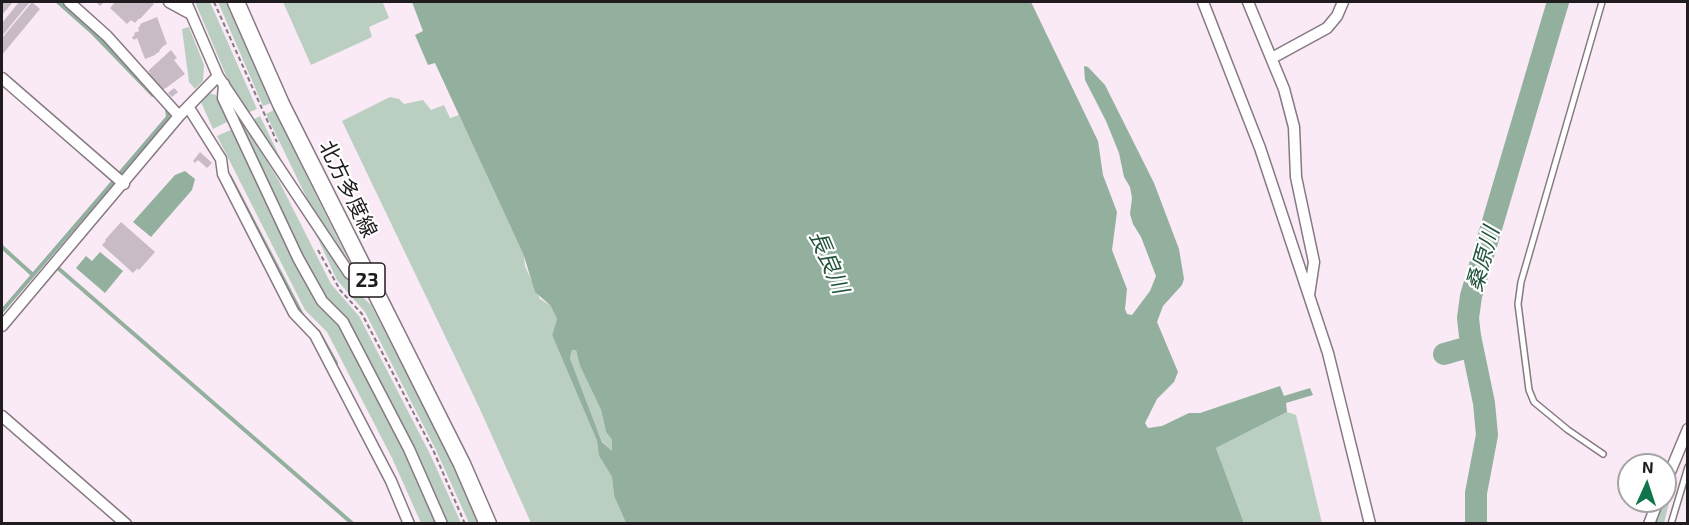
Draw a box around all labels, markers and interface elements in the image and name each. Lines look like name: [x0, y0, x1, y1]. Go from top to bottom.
street label: 北方多度線: [314, 136, 382, 242]
water label: 桑原川: [1461, 224, 1505, 294]
water label: 長良川: [804, 226, 854, 298]
road number: 23: [349, 263, 385, 297]
north arrow: [1617, 453, 1677, 513]
text: N: [1642, 457, 1654, 476]

